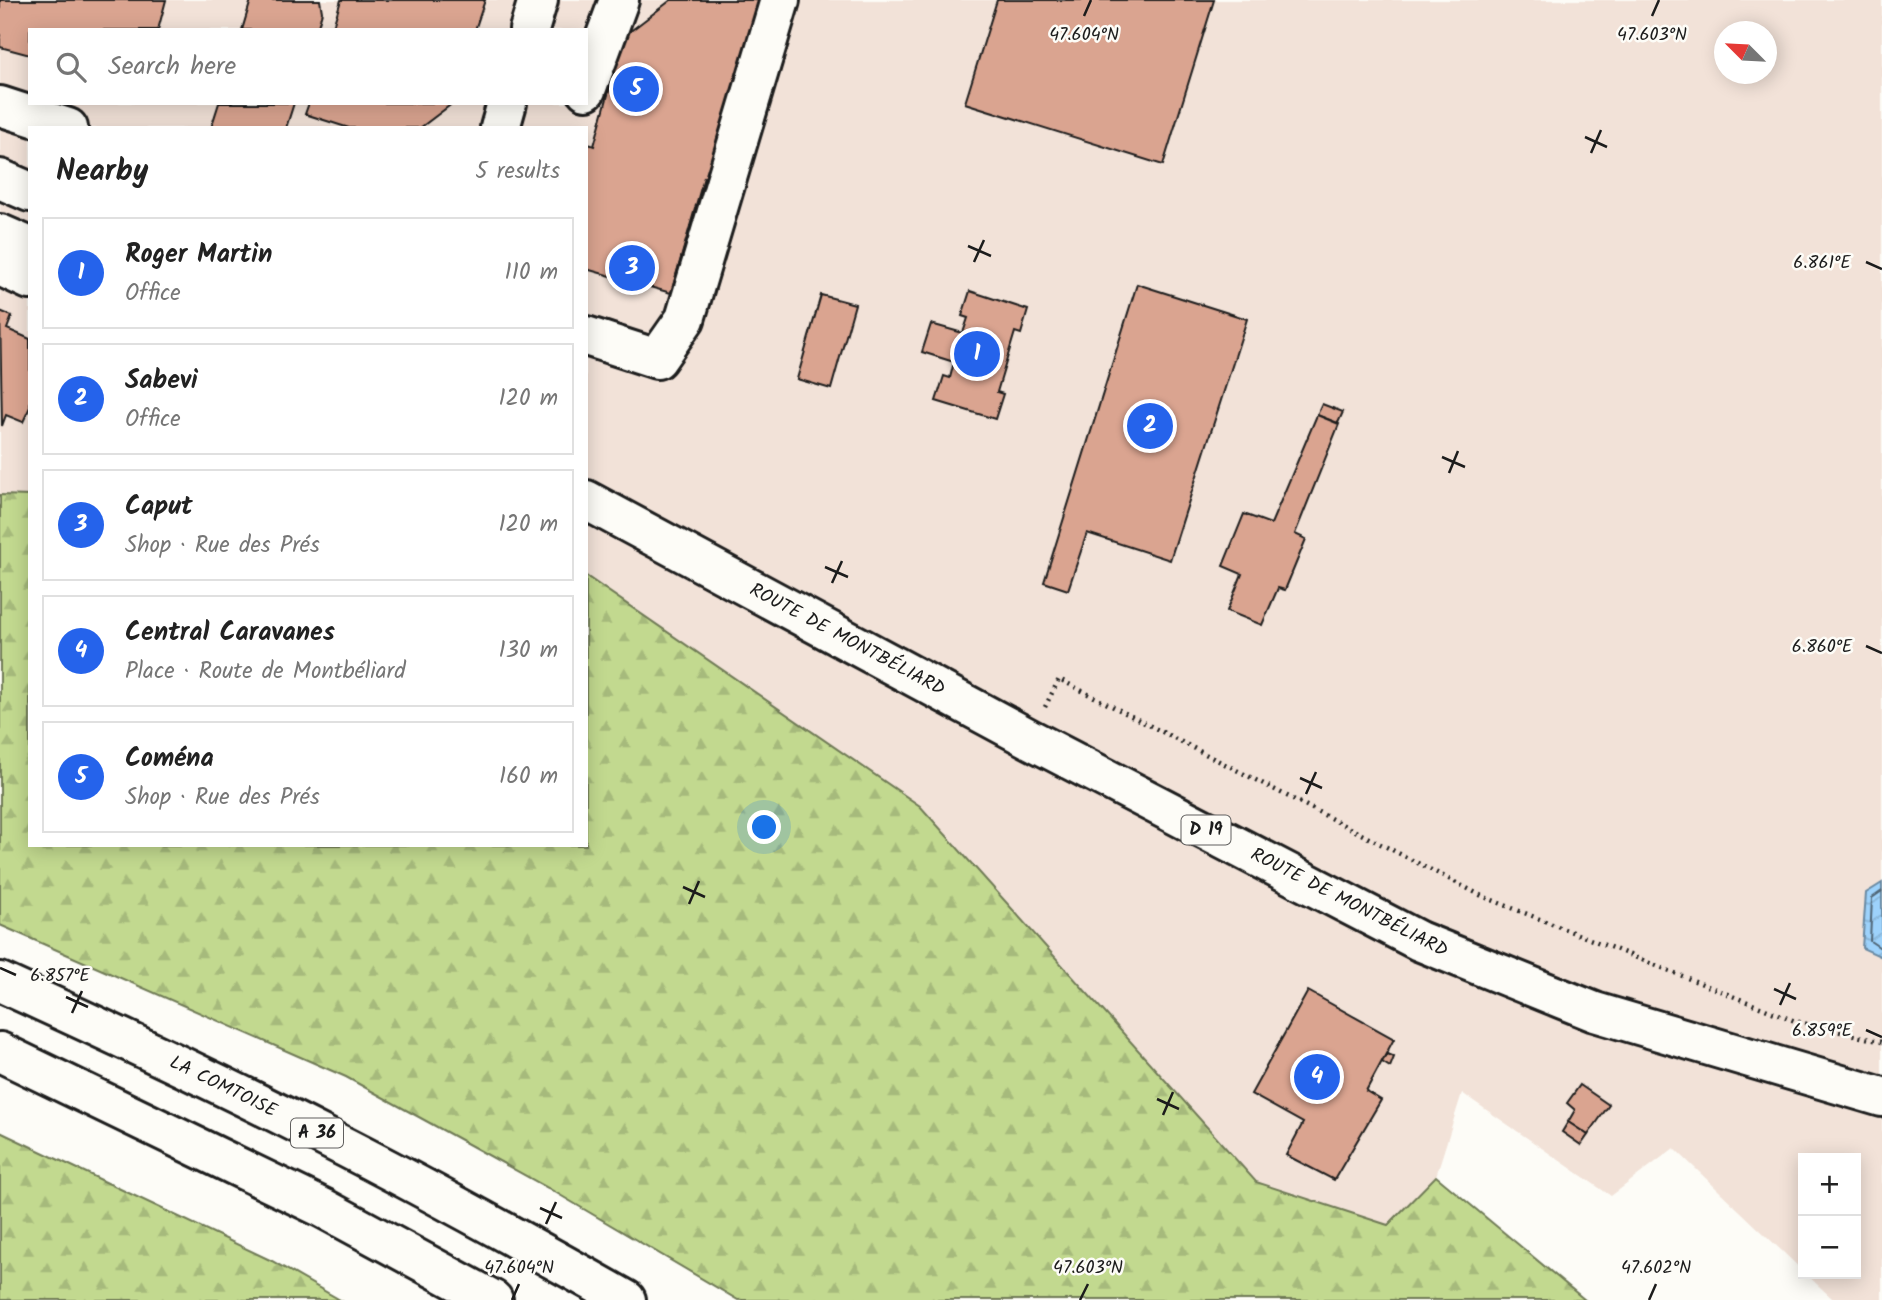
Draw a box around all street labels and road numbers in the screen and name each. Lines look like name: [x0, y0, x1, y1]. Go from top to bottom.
street label: ROUTE DE MONTBÉLIARD: [744, 576, 950, 704]
road number: D 19: [1182, 816, 1230, 844]
street label: ROUTE DE MONTBÉLIARD: [1245, 840, 1453, 966]
street label: LA COMTOISE: [164, 1048, 283, 1126]
road number: A 36: [291, 1118, 343, 1148]

